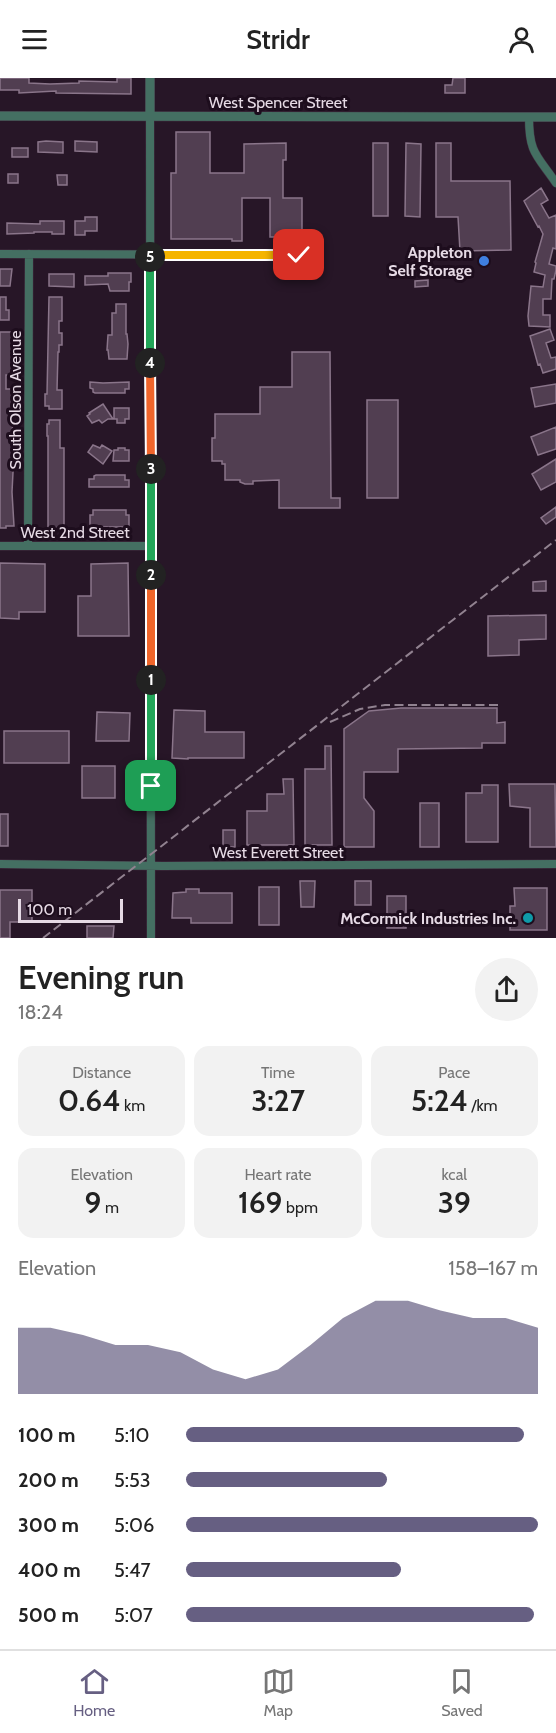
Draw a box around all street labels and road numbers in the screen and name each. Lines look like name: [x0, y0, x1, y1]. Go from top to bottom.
street label: West Spencer Street: [209, 93, 348, 112]
street label: South Olson Avenue: [6, 331, 25, 469]
street label: West 2nd Street: [20, 523, 130, 542]
street label: West Everett Street: [212, 843, 344, 862]

